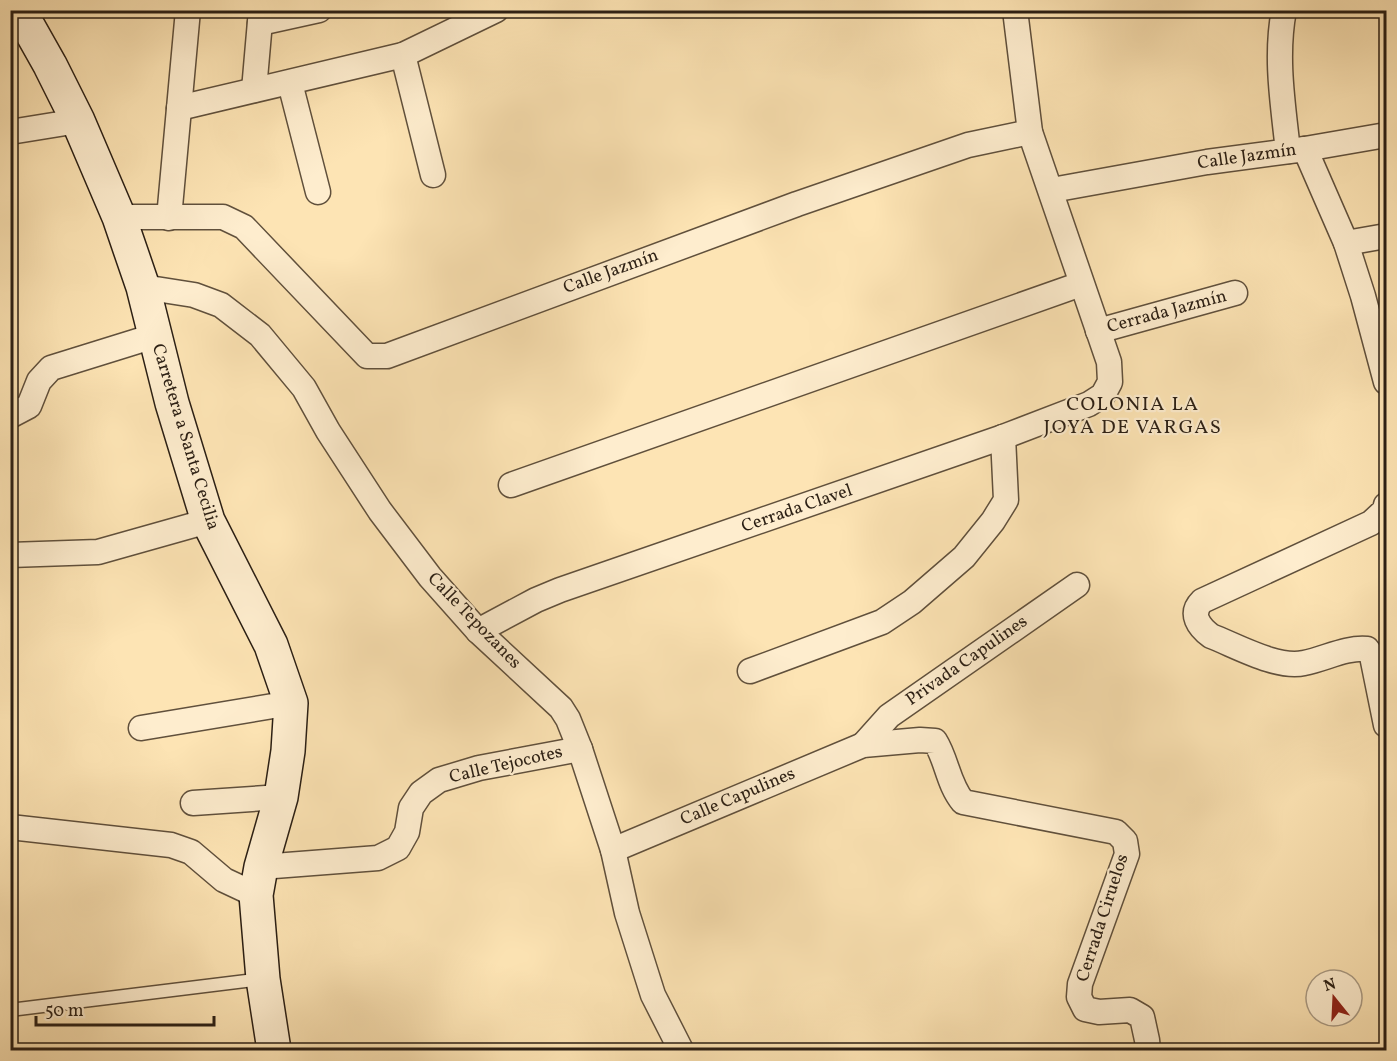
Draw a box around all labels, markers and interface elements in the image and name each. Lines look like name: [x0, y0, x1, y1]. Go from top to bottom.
street label: Calle Jazmín: [1196, 138, 1298, 176]
street label: Calle Jazmín: [560, 243, 662, 301]
street label: Cerrada Jazmín: [1104, 284, 1230, 340]
street label: Carretera a Santa Cecilia: [145, 341, 225, 533]
district label: COLONIA LA JOYA DE VARGAS: [1044, 391, 1222, 442]
street label: Cerrada Clavel: [738, 478, 856, 540]
street label: Calle Tepozanes: [421, 567, 527, 675]
street label: Privada Capulines: [901, 610, 1033, 712]
street label: Calle Tejocotes: [447, 740, 565, 790]
street label: Calle Capulines: [677, 762, 799, 832]
street label: Cerrada Ciruelos: [1071, 851, 1135, 985]
north arrow: [1304, 968, 1364, 1028]
text: N: [1321, 973, 1339, 998]
scale bar: [36, 989, 214, 1027]
text: 50 m: [45, 999, 84, 1024]

